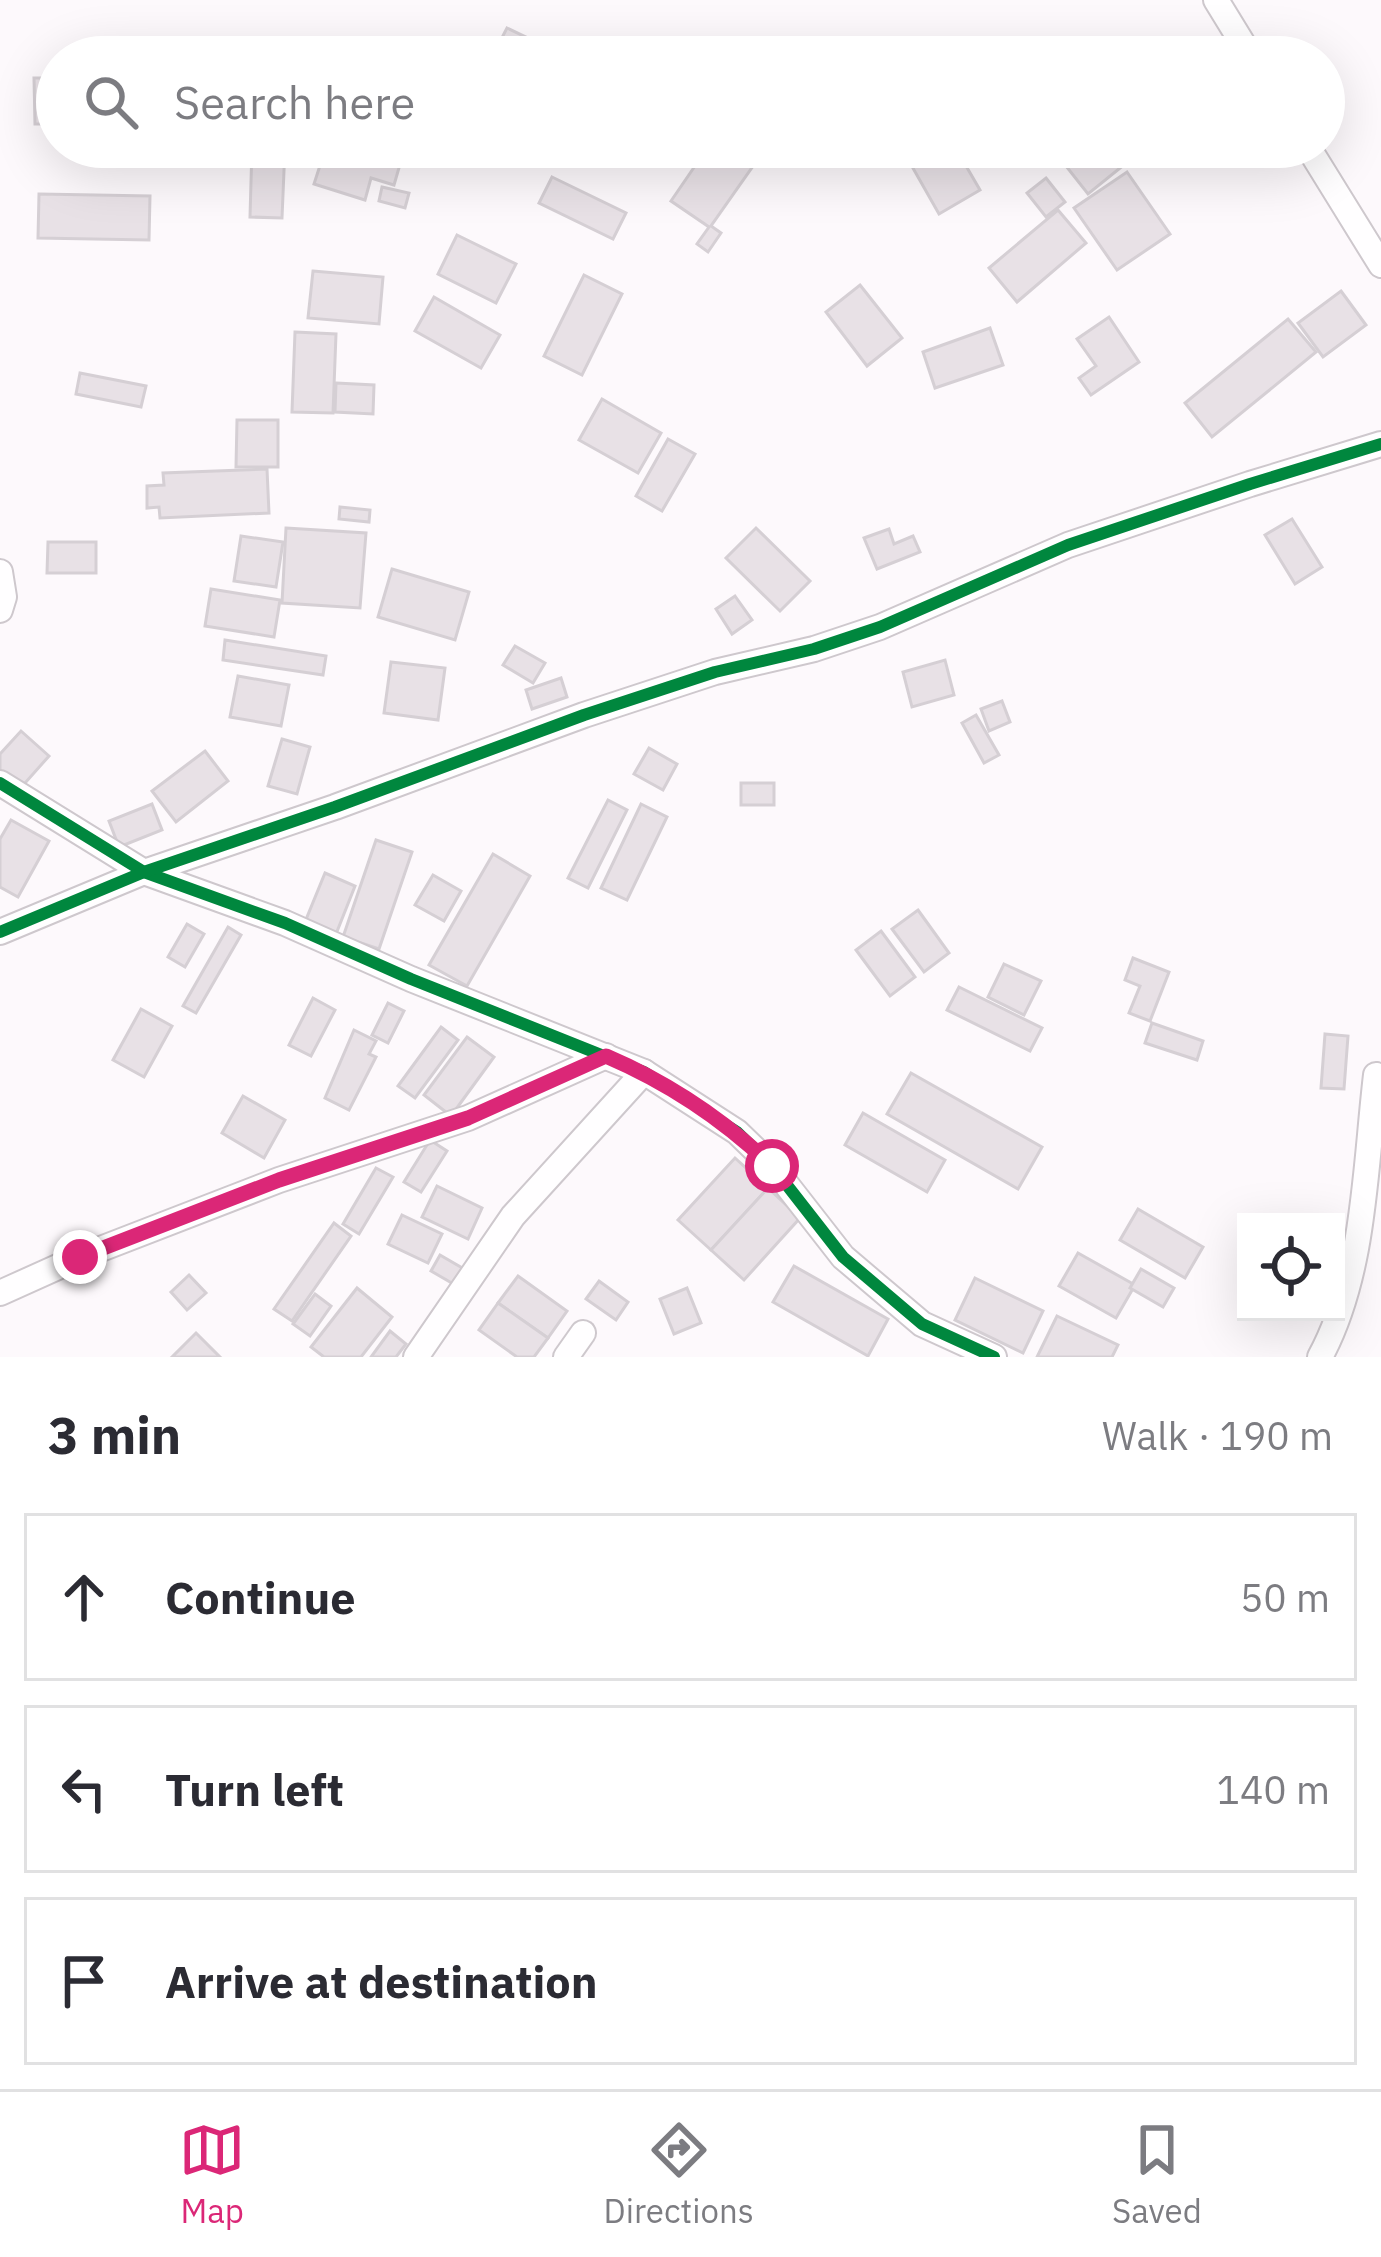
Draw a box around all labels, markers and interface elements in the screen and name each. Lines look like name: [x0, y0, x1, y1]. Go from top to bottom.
search box: [36, 36, 1345, 168]
icon: search: [78, 69, 144, 135]
text: Search here: [174, 73, 415, 131]
route start: [745, 1139, 799, 1193]
map controls: [1237, 1213, 1345, 1321]
button: locate: [1237, 1213, 1345, 1321]
route end: [53, 1230, 107, 1284]
text: 3 min: [48, 1402, 181, 1468]
text: Walk · 190 m: [1102, 1410, 1333, 1461]
icon: ahead: [51, 1564, 117, 1630]
text: Continue: [165, 1568, 356, 1626]
text: 50 m: [1240, 1572, 1330, 1623]
icon: left: [51, 1756, 117, 1822]
text: Turn left: [165, 1760, 344, 1818]
text: 140 m: [1217, 1764, 1330, 1815]
icon: arrive: [51, 1948, 117, 2014]
text: Arrive at destination: [165, 1952, 598, 2010]
tab: Map: [179, 2117, 245, 2232]
tab: Directions: [604, 2117, 754, 2232]
tab: Saved: [1112, 2117, 1202, 2232]

